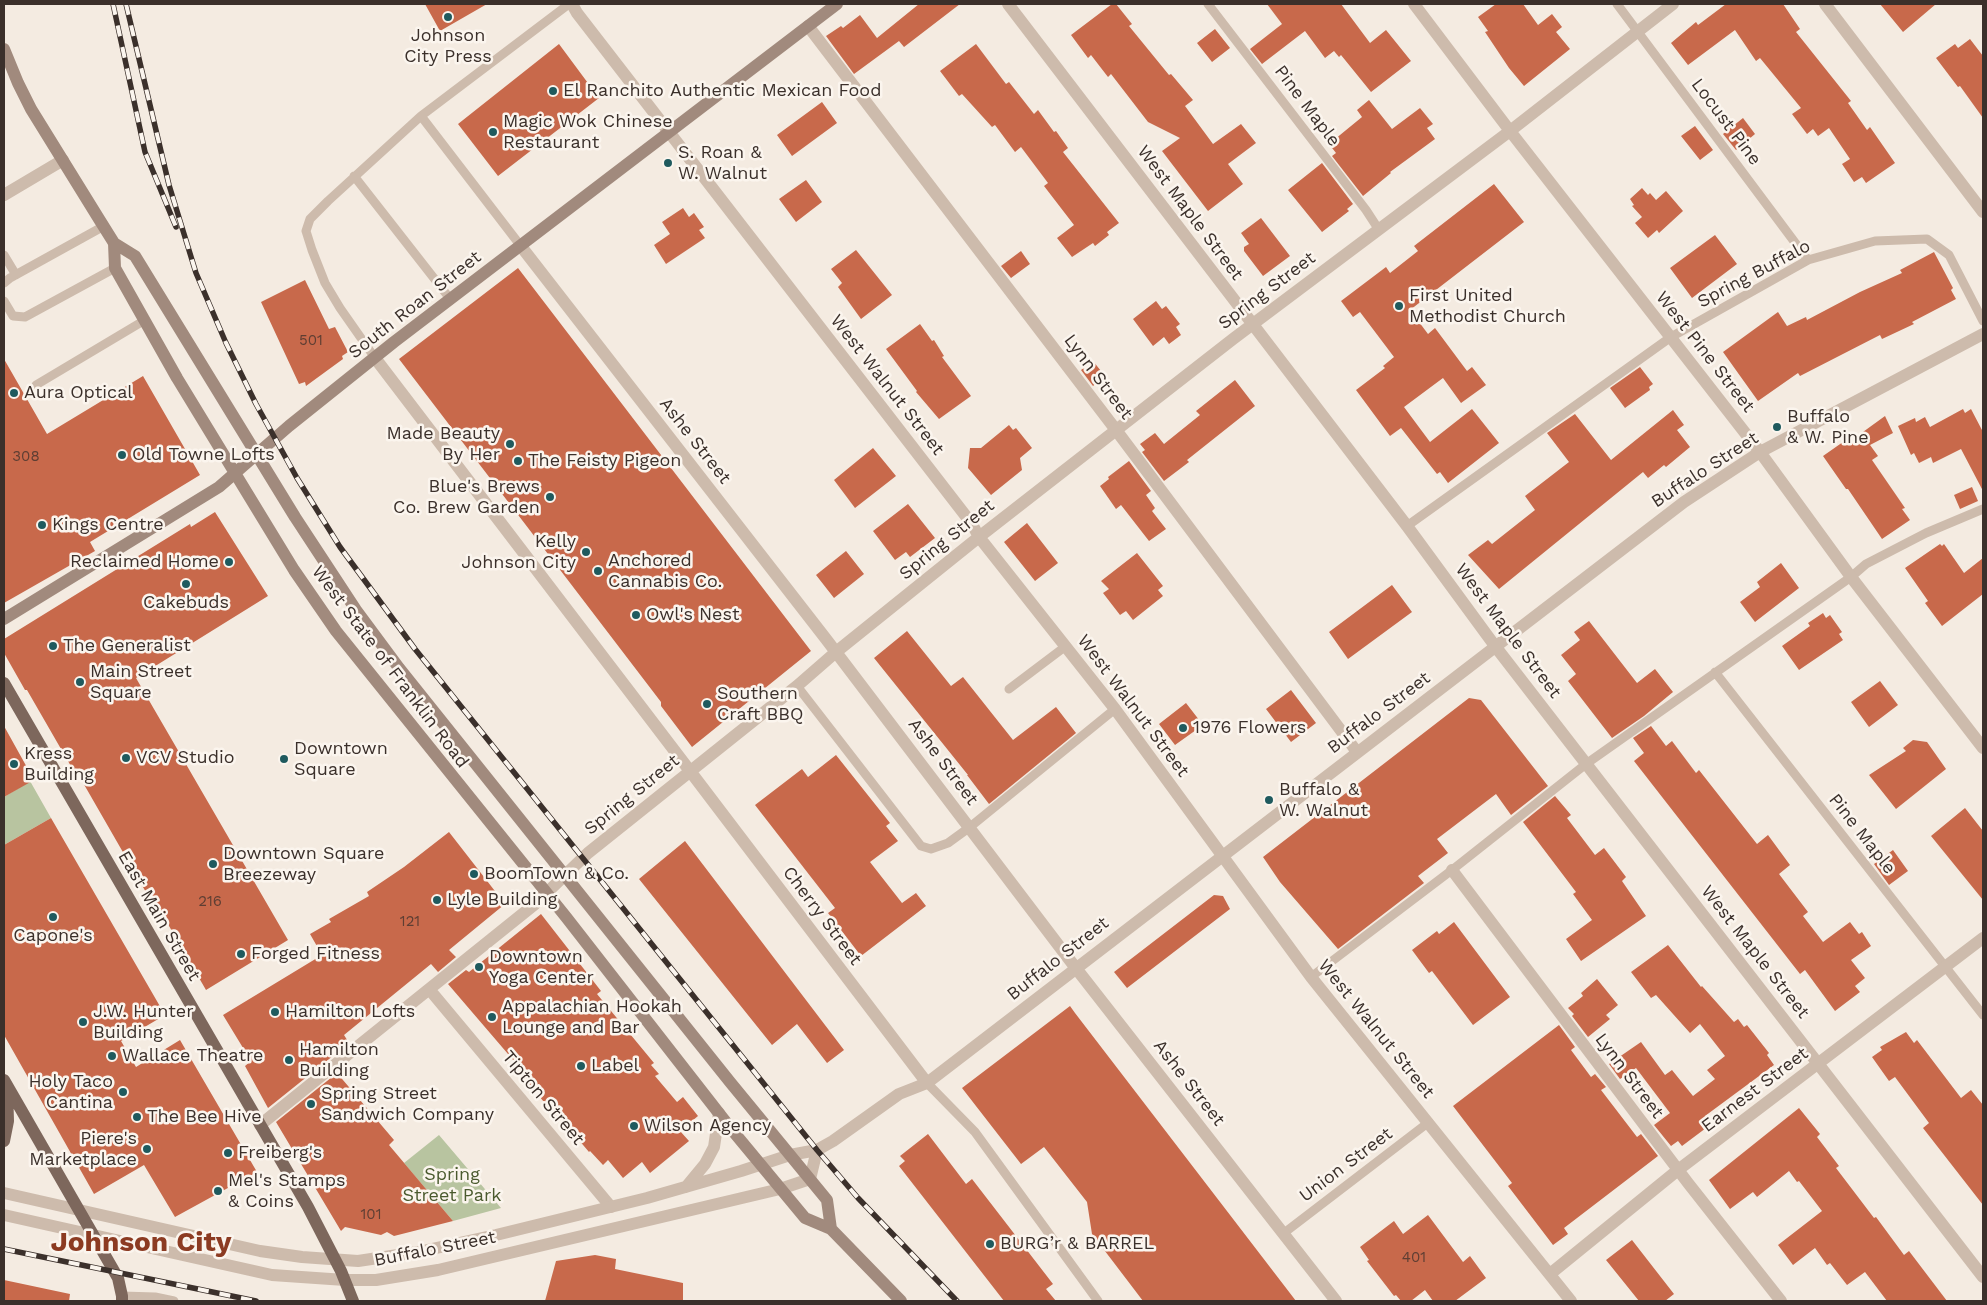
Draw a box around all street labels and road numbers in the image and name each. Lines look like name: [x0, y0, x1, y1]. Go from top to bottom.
street label: Pine Maple: [1269, 61, 1345, 151]
street label: Locust Pine: [1686, 74, 1766, 170]
street label: West Maple Street: [1132, 141, 1248, 285]
street label: Spring Buffalo: [1694, 235, 1814, 313]
street label: South Roan Street: [344, 247, 486, 363]
street label: Spring Street: [1214, 247, 1320, 335]
street label: West Pine Street: [1651, 287, 1759, 417]
street label: West Walnut Street: [825, 310, 949, 460]
street label: Lynn Street: [1059, 330, 1137, 424]
street label: Ashe Street: [655, 394, 735, 488]
street label: Buffalo Street: [1647, 427, 1763, 513]
street label: Spring Street: [895, 495, 999, 585]
street label: West Maple Street: [1450, 559, 1566, 703]
street label: West State of Franklin Road: [307, 562, 473, 772]
street label: West Walnut Street: [1072, 631, 1194, 781]
street label: Buffalo Street: [1323, 667, 1435, 759]
street label: Ashe Street: [903, 714, 983, 810]
street label: Spring Street: [580, 750, 684, 840]
street label: Pine Maple: [1824, 790, 1900, 878]
street label: East Main Street: [113, 847, 205, 985]
street label: Cherry Street: [778, 862, 866, 970]
street label: West Maple Street: [1696, 881, 1814, 1023]
street label: Buffalo Street: [1003, 913, 1113, 1005]
street label: West Walnut Street: [1313, 955, 1439, 1103]
street label: Lynn Street: [1590, 1029, 1668, 1123]
street label: Ashe Street: [1149, 1036, 1229, 1130]
street label: Earnest Street: [1697, 1043, 1813, 1137]
street label: Tipton Street: [497, 1047, 589, 1149]
street label: Union Street: [1295, 1123, 1397, 1207]
street label: Buffalo Street: [372, 1227, 498, 1271]

